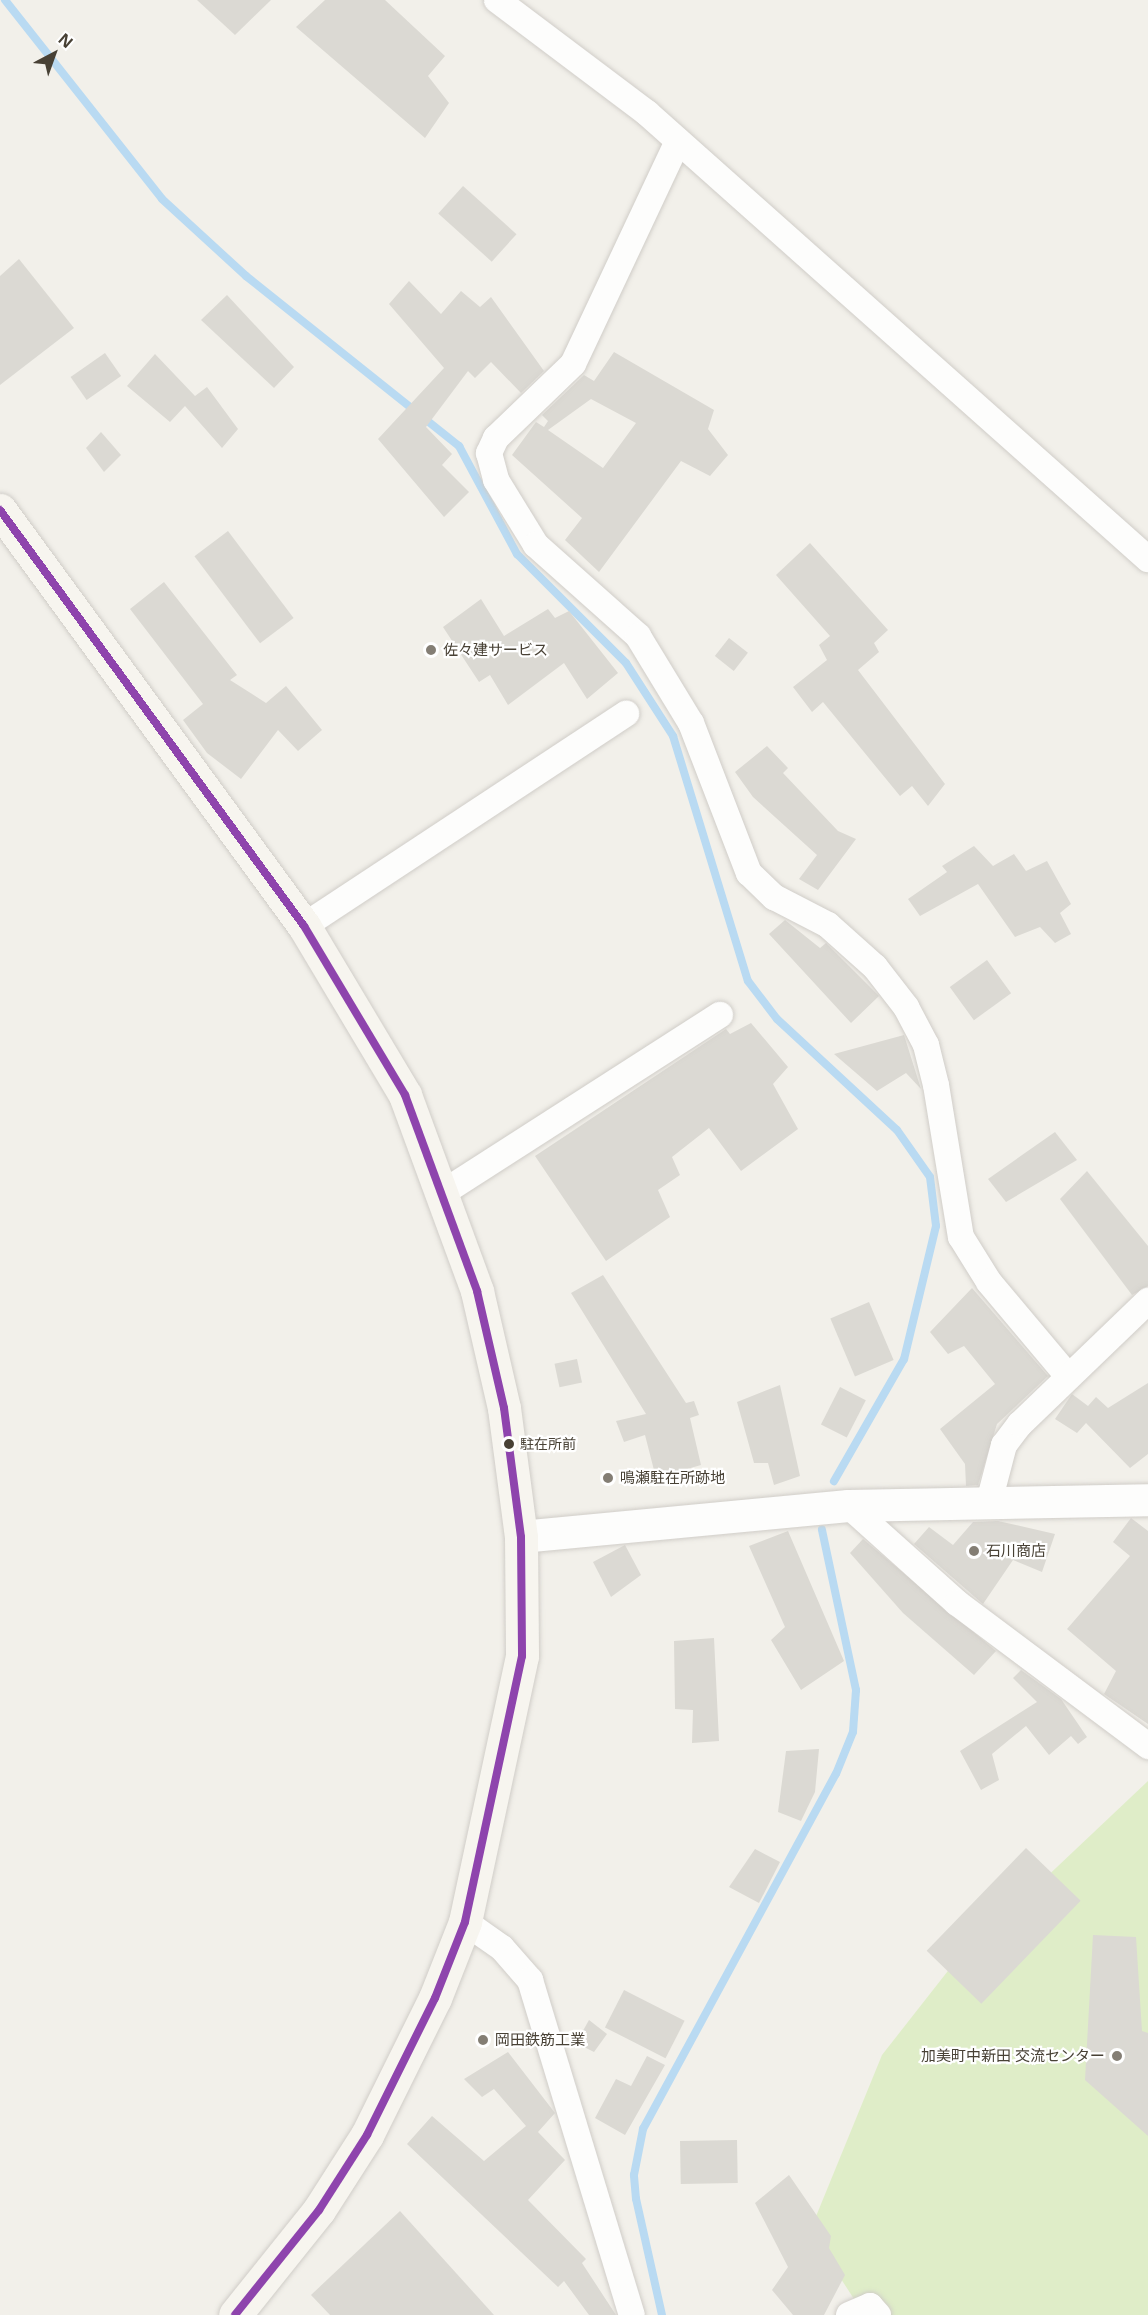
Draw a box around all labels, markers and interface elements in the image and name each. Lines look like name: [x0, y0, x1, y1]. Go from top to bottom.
north arrow: [24, 24, 84, 84]
text: N: [54, 28, 78, 53]
place label: 佐々建サービス: [443, 641, 548, 659]
marker: 佐々建サービス: [424, 643, 438, 657]
place label: 駐在所前: [520, 1436, 576, 1452]
marker: 駐在所前: [503, 1438, 515, 1450]
place label: 鳴瀬駐在所跡地: [620, 1469, 725, 1487]
marker: 鳴瀬駐在所跡地: [601, 1471, 615, 1485]
place label: 石川商店: [986, 1542, 1046, 1560]
marker: 石川商店: [967, 1544, 981, 1558]
place label: 岡田鉄筋工業: [495, 2031, 585, 2049]
marker: 岡田鉄筋工業: [476, 2033, 490, 2047]
place label: 加美町中新田 交流センター: [921, 2047, 1105, 2065]
marker: 加美町中新田 交流センター: [1110, 2049, 1124, 2063]

